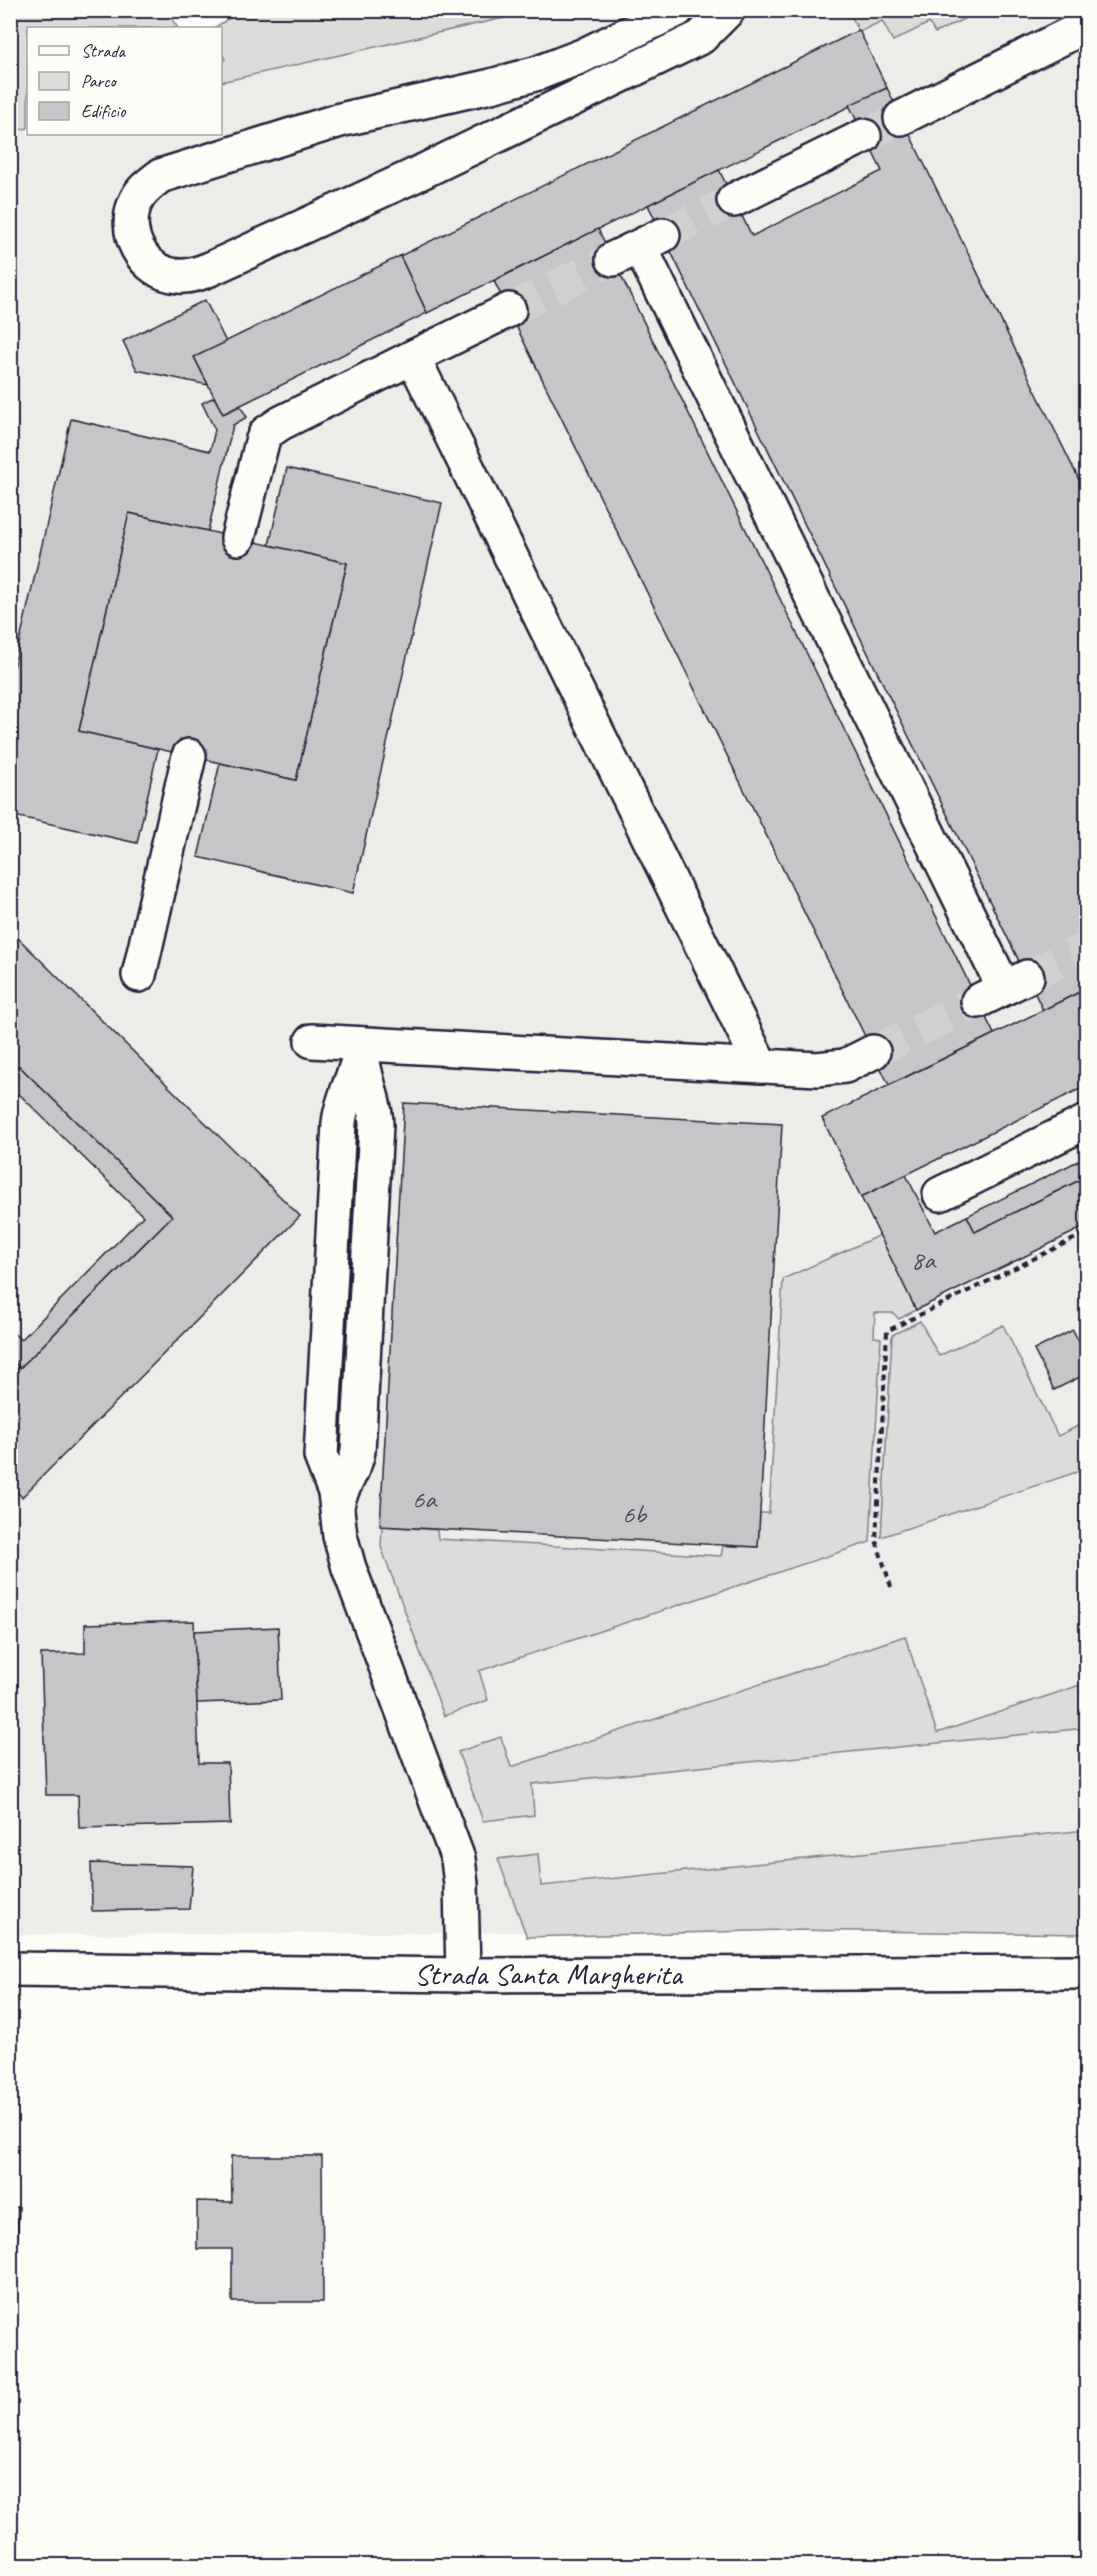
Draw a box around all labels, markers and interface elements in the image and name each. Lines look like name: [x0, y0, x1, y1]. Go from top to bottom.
legend: [27, 27, 222, 135]
text: Strada: [81, 40, 126, 62]
text: Parco: [81, 70, 117, 92]
text: Edificio: [81, 100, 127, 122]
house number: 8a: [911, 1243, 937, 1277]
house number: 6a: [412, 1482, 438, 1516]
house number: 6b: [622, 1497, 647, 1531]
street label: Strada Santa Margherita: [414, 1955, 684, 1993]

